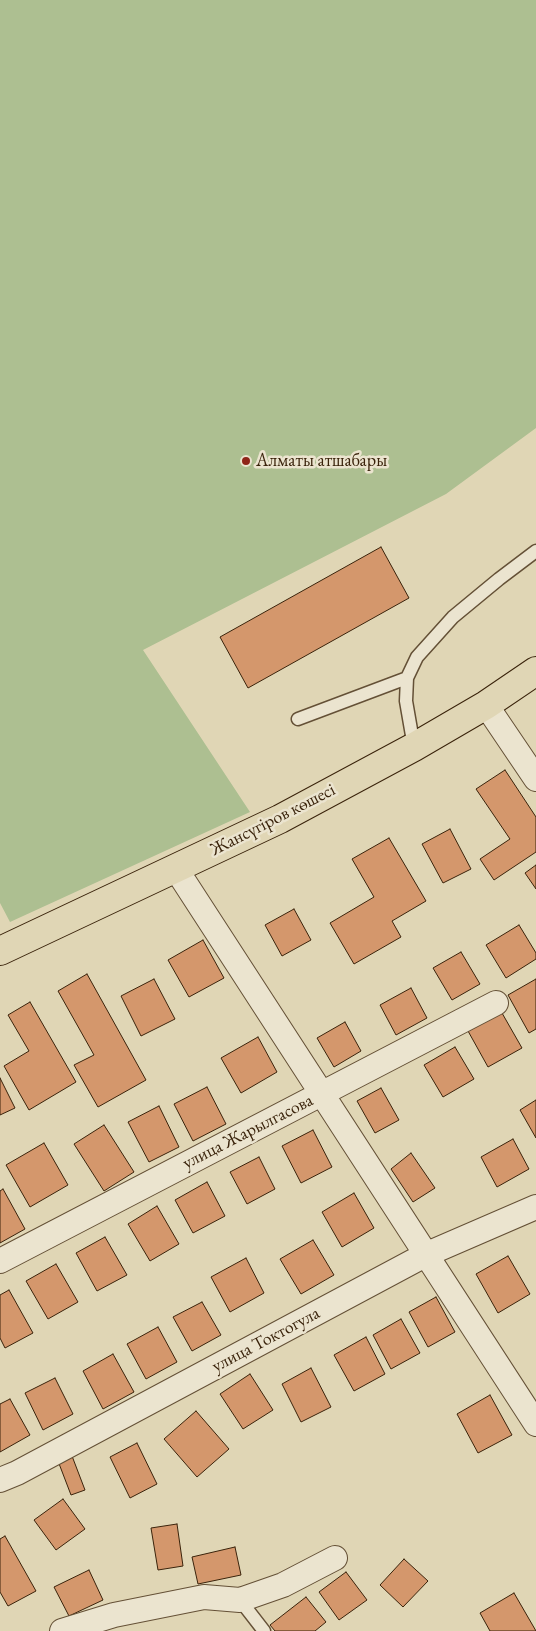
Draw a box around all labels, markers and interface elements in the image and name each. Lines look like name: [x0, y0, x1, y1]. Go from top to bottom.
place label: Алматы атшабары: [256, 450, 387, 472]
marker: Алматы атшабары: [240, 455, 252, 467]
street label: Жансүгіров көшесі: [207, 779, 339, 861]
street label: улица Жарылгасова: [179, 1090, 317, 1174]
street label: улица Токтогула: [208, 1302, 324, 1378]

